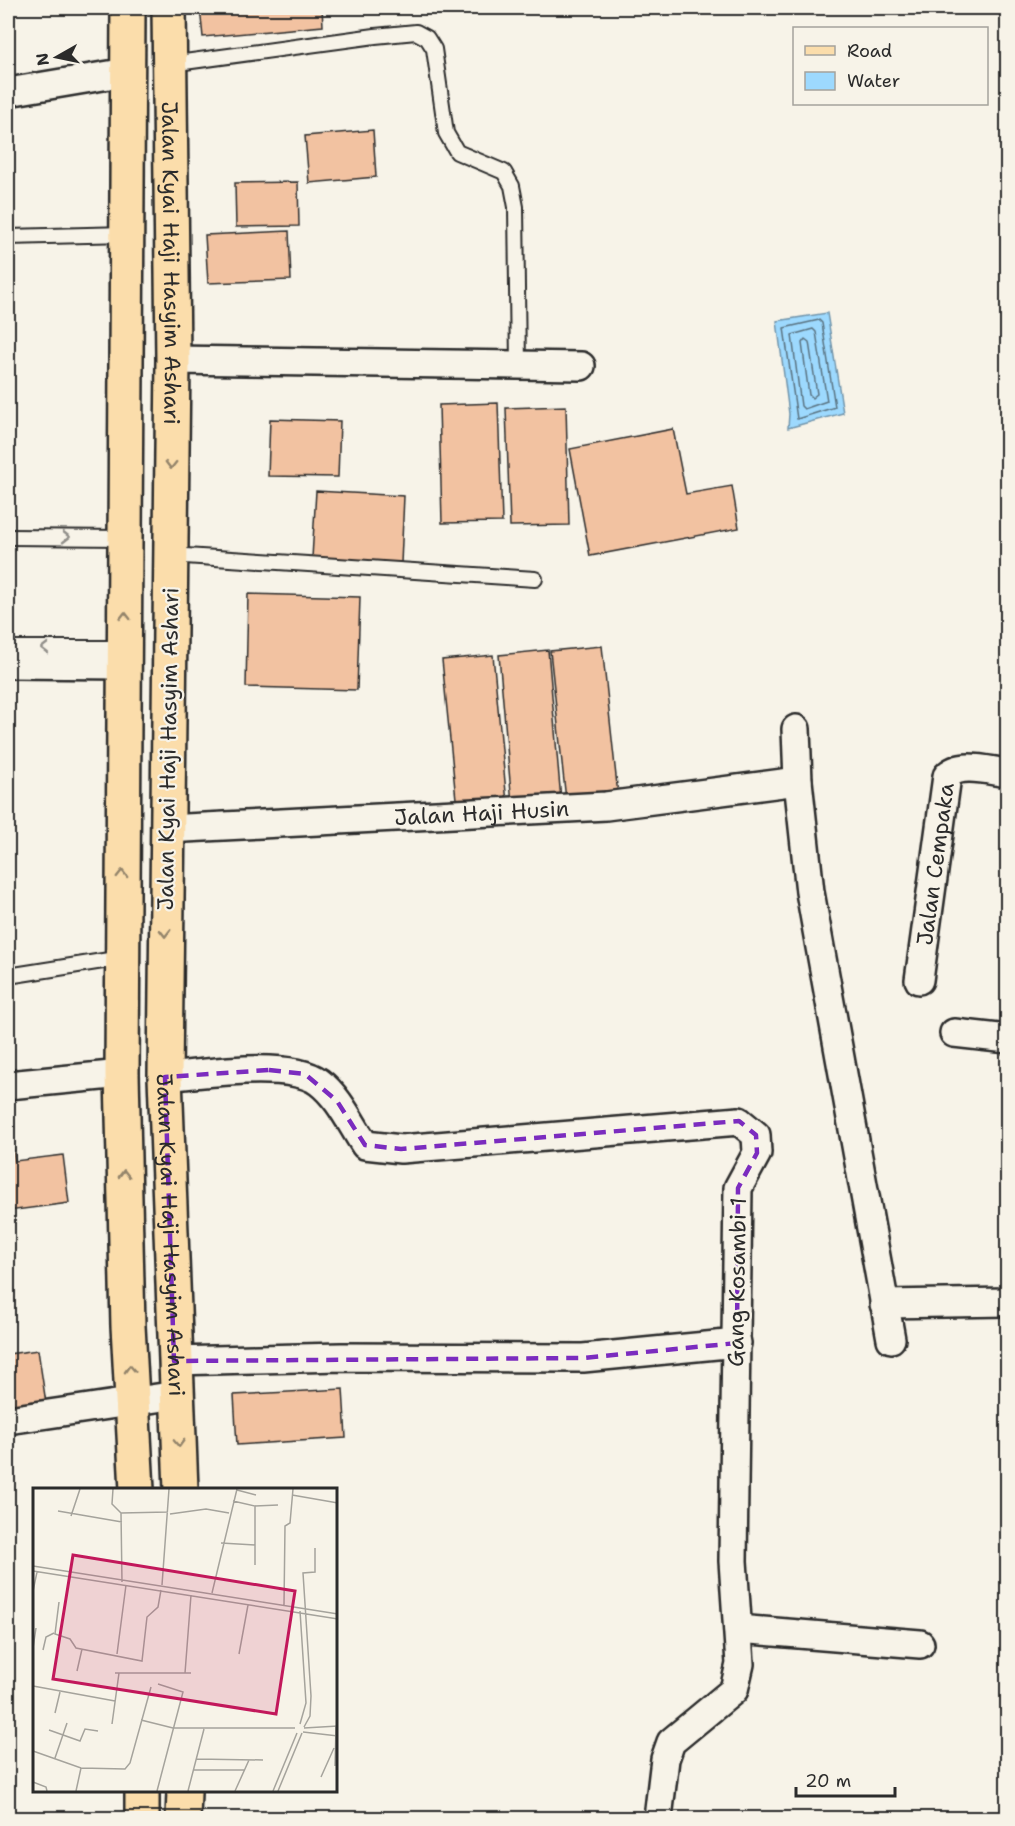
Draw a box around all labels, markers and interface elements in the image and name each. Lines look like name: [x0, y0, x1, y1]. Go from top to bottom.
north arrow: [27, 27, 87, 87]
legend: [793, 27, 988, 105]
text: Road: [847, 39, 892, 63]
text: N: [31, 51, 54, 67]
text: Water: [847, 69, 900, 93]
street label: Jalan Kyai Haji Hasyim Ashari: [156, 101, 188, 425]
one-way arrow: [165, 460, 178, 469]
one-way arrow: [61, 531, 70, 543]
street label: Jalan Kyai Haji Hasyim Ashari: [151, 587, 185, 911]
one-way arrow: [119, 611, 131, 620]
one-way arrow: [40, 642, 49, 654]
street label: Jalan Cempaka: [909, 781, 960, 947]
street label: Jalan Haji Husin: [393, 793, 570, 832]
one-way arrow: [116, 869, 128, 878]
one-way arrow: [159, 928, 171, 937]
street label: Jalan Kyai Haji Hasyim Ashari: [150, 1073, 192, 1397]
one-way arrow: [118, 1169, 130, 1178]
street label: Gang Kosambi 1: [721, 1197, 753, 1367]
one-way arrow: [124, 1364, 137, 1373]
one-way arrow: [173, 1438, 185, 1447]
inset map: [33, 1488, 338, 1793]
scale bar: [796, 1760, 895, 1798]
text: 20 m: [805, 1769, 851, 1793]

